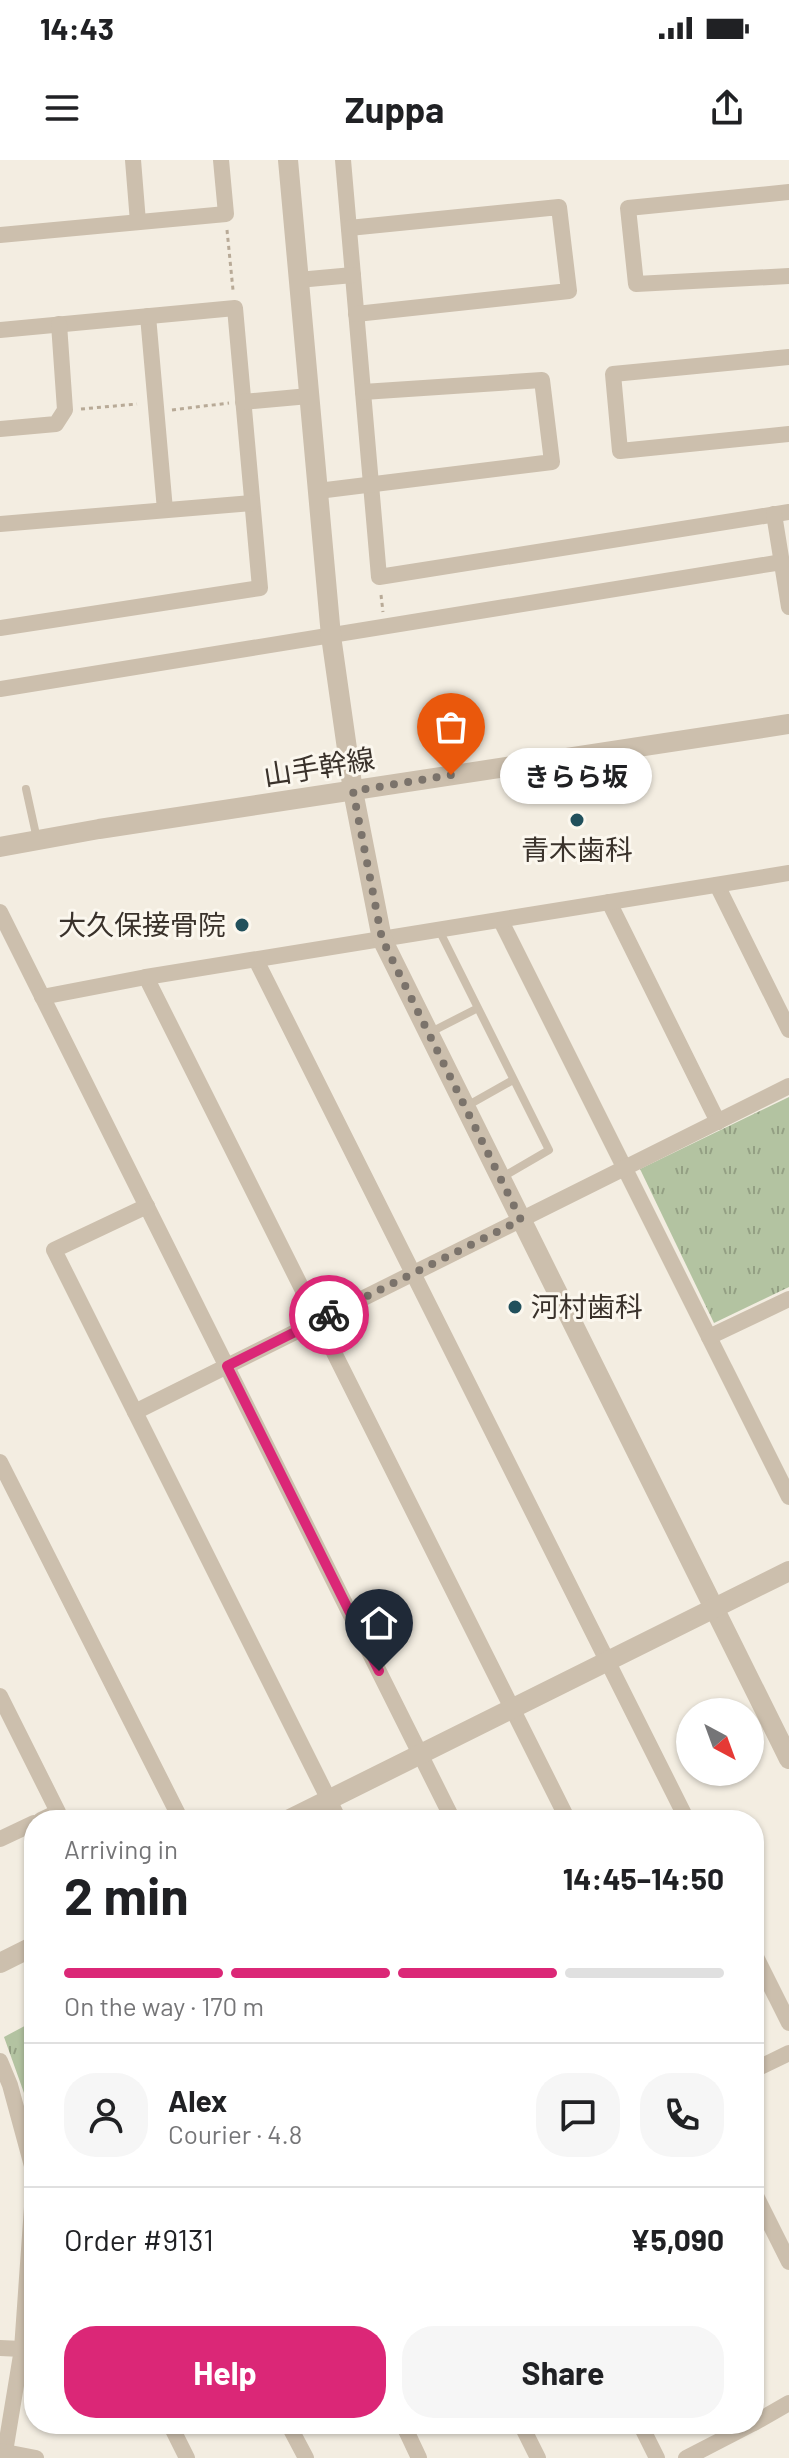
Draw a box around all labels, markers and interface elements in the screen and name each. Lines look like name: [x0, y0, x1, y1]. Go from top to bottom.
text: 14:43: [40, 10, 114, 46]
icon: menu: [40, 86, 84, 130]
icon: share: [705, 86, 749, 130]
text: Zuppa: [345, 87, 444, 130]
pin: [417, 693, 485, 775]
icon: bag: [429, 705, 473, 749]
street label: 山手幹線: [261, 740, 377, 792]
callout: きらら坂: [499, 747, 651, 803]
text: きらら坂: [524, 760, 628, 791]
marker: 青木歯科: [568, 811, 586, 829]
place label: 青木歯科: [521, 832, 633, 866]
place label: 大久保接骨院: [58, 907, 226, 941]
marker: 大久保接骨院: [233, 916, 251, 934]
courier: [289, 1275, 369, 1355]
place label: 河村歯科: [531, 1289, 643, 1323]
icon: bike: [307, 1293, 351, 1337]
marker: 河村歯科: [506, 1298, 524, 1316]
pin: [345, 1589, 413, 1671]
icon: home: [357, 1601, 401, 1645]
north arrow: [676, 1698, 764, 1786]
map controls: [676, 1698, 764, 1786]
text: Arriving in: [64, 1833, 178, 1864]
text: 14:45–14:50: [563, 1860, 724, 1896]
text: 2 min: [64, 1863, 189, 1925]
text: On the way · 170 m: [64, 1990, 264, 2021]
button: person: [64, 2073, 148, 2157]
button: chat: [536, 2073, 620, 2157]
button: phone: [640, 2073, 724, 2157]
text: Alex: [168, 2082, 227, 2118]
text: Courier · 4.8: [168, 2118, 302, 2149]
text: Order #9131: [64, 2221, 214, 2257]
text: ¥5,090: [630, 2221, 724, 2257]
button: Help: [64, 2326, 386, 2418]
button: Share: [402, 2326, 724, 2418]

